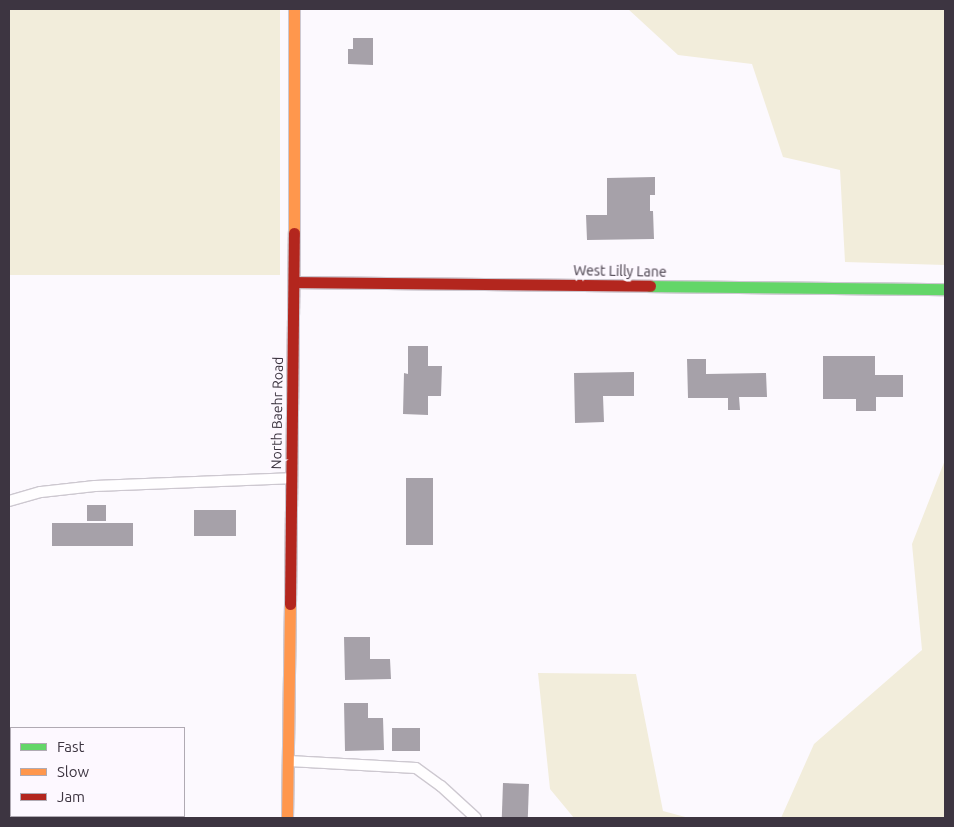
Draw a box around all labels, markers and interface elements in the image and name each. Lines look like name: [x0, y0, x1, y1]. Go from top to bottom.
street label: West Lilly Lane: [573, 262, 667, 280]
street label: North Baehr Road: [268, 356, 286, 470]
legend: [10, 727, 185, 817]
text: Fast: [57, 738, 84, 755]
text: Slow: [57, 763, 89, 780]
text: Jam: [57, 788, 85, 805]

